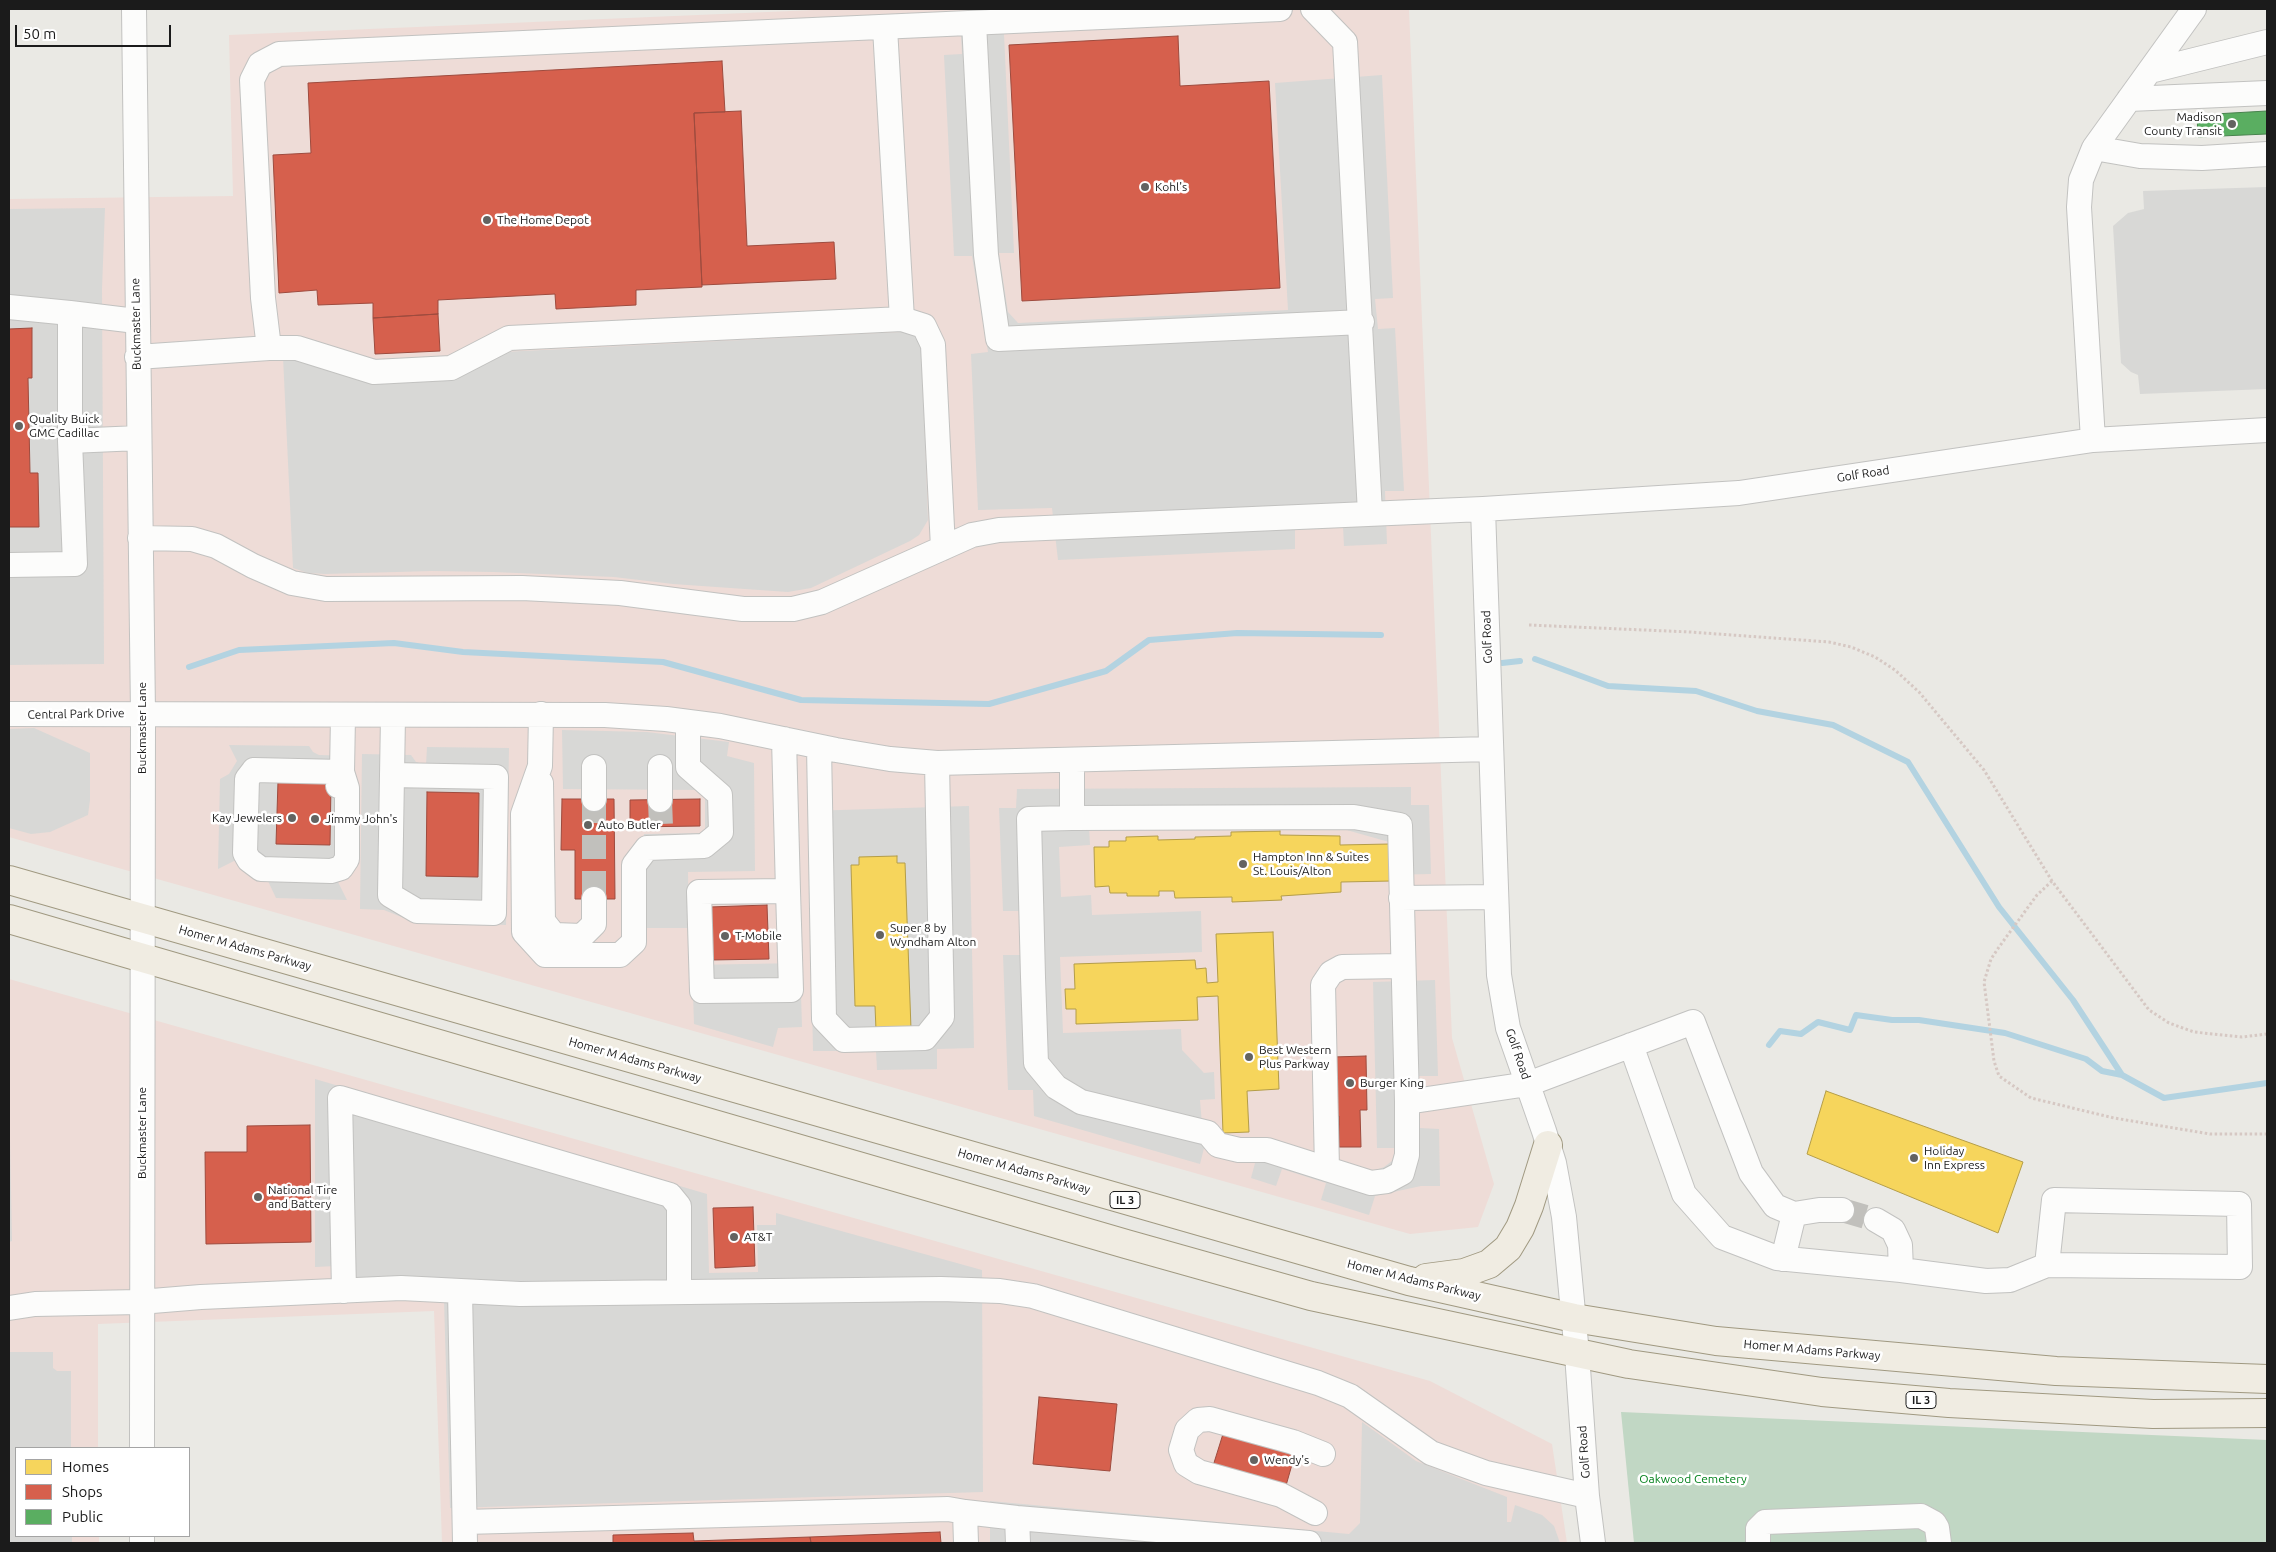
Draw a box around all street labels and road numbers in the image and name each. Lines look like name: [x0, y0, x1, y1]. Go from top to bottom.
street label: Buckmaster Lane: [128, 278, 144, 370]
street label: Golf Road: [1836, 463, 1890, 485]
street label: Golf Road: [1479, 610, 1495, 664]
street label: Buckmaster Lane: [135, 682, 149, 774]
street label: Central Park Drive: [27, 706, 125, 722]
street label: Homer M Adams Parkway: [177, 922, 313, 974]
street label: Golf Road: [1503, 1027, 1533, 1081]
street label: Homer M Adams Parkway: [567, 1034, 703, 1086]
street label: Buckmaster Lane: [135, 1087, 149, 1179]
street label: Homer M Adams Parkway: [956, 1145, 1092, 1197]
road number: IL 3: [1110, 1192, 1140, 1208]
street label: Homer M Adams Parkway: [1346, 1256, 1482, 1304]
street label: Homer M Adams Parkway: [1743, 1337, 1881, 1363]
road number: IL 3: [1906, 1392, 1936, 1408]
street label: Golf Road: [1575, 1425, 1593, 1479]

